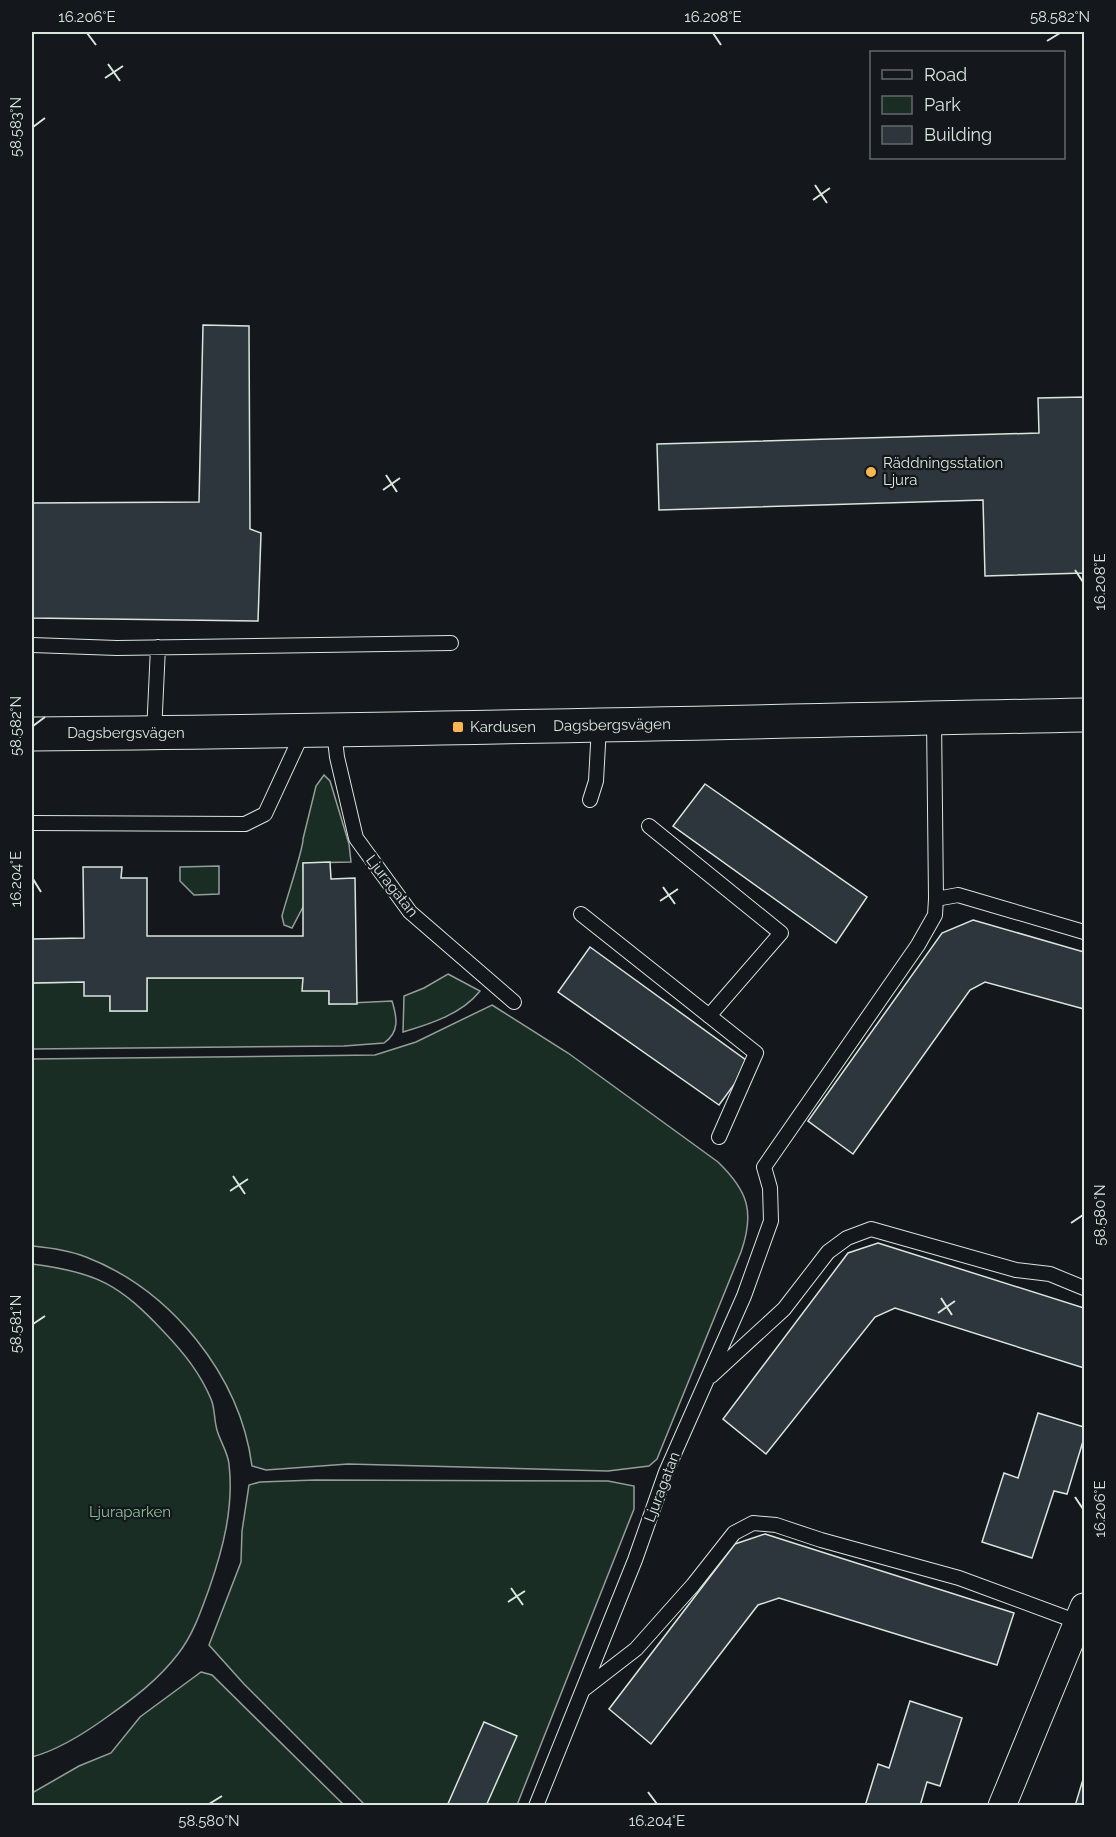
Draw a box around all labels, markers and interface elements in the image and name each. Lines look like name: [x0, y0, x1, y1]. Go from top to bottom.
text: 16.206°E: [58, 8, 116, 26]
text: 16.208°E: [684, 8, 742, 26]
text: 58.582°N: [1030, 8, 1090, 26]
legend: [870, 51, 1065, 159]
text: Road: [924, 64, 967, 85]
text: Park: [924, 94, 961, 115]
text: 58.583°N: [7, 97, 25, 157]
text: Building: [924, 124, 992, 145]
place label: Räddningsstation Ljura: [883, 454, 1003, 489]
marker: Räddningsstation Ljura: [864, 465, 878, 479]
text: 16.208°E: [1091, 553, 1109, 611]
text: 58.582°N: [7, 696, 25, 756]
street label: Dagsbergsvägen: [553, 715, 671, 735]
place label: Kardusen: [470, 718, 536, 736]
marker: Kardusen: [451, 720, 465, 734]
street label: Dagsbergsvägen: [67, 724, 185, 742]
text: 16.204°E: [7, 851, 25, 907]
street label: Ljuragatan: [362, 851, 422, 921]
text: 58.580°N: [1091, 1184, 1109, 1246]
text: 58.581°N: [7, 1295, 25, 1353]
street label: Ljuragatan: [640, 1449, 684, 1525]
text: 16.206°E: [1091, 1480, 1109, 1538]
park label: Ljuraparken: [89, 1503, 171, 1521]
text: 58.580°N: [178, 1812, 240, 1830]
text: 16.204°E: [629, 1812, 685, 1830]

